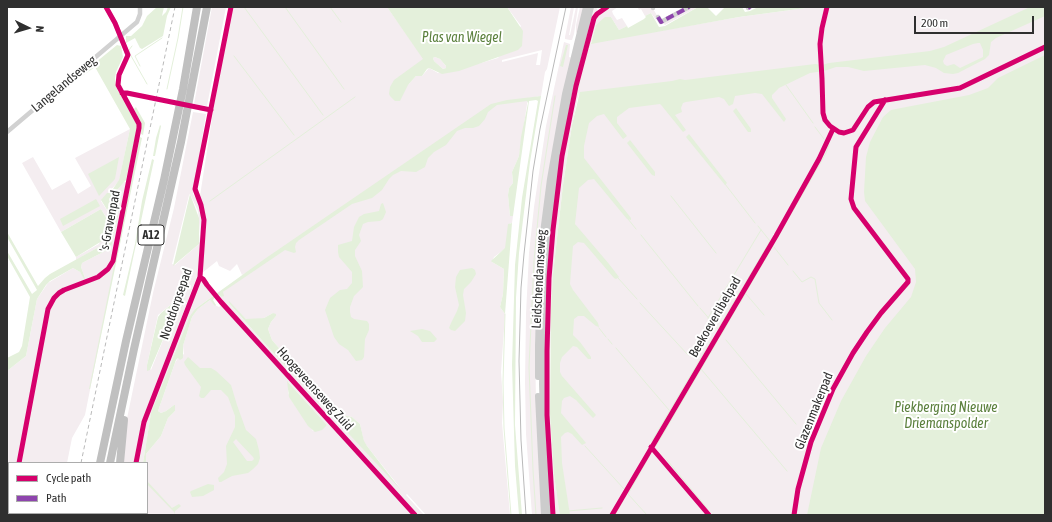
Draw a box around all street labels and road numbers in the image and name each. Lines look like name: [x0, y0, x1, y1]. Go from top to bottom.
street label: Langelandseweg: [28, 52, 100, 116]
street label: 's-Gravenpad: [96, 189, 124, 253]
road number: A12: [138, 225, 164, 245]
street label: Leidschendamseweg: [529, 229, 549, 329]
street label: Nootdorpsepad: [156, 266, 196, 342]
street label: Beekoeverlibelpad: [686, 274, 744, 360]
street label: Hoogeveenseweg Zuid: [274, 344, 356, 434]
street label: Glazenmakerpad: [791, 370, 837, 452]

